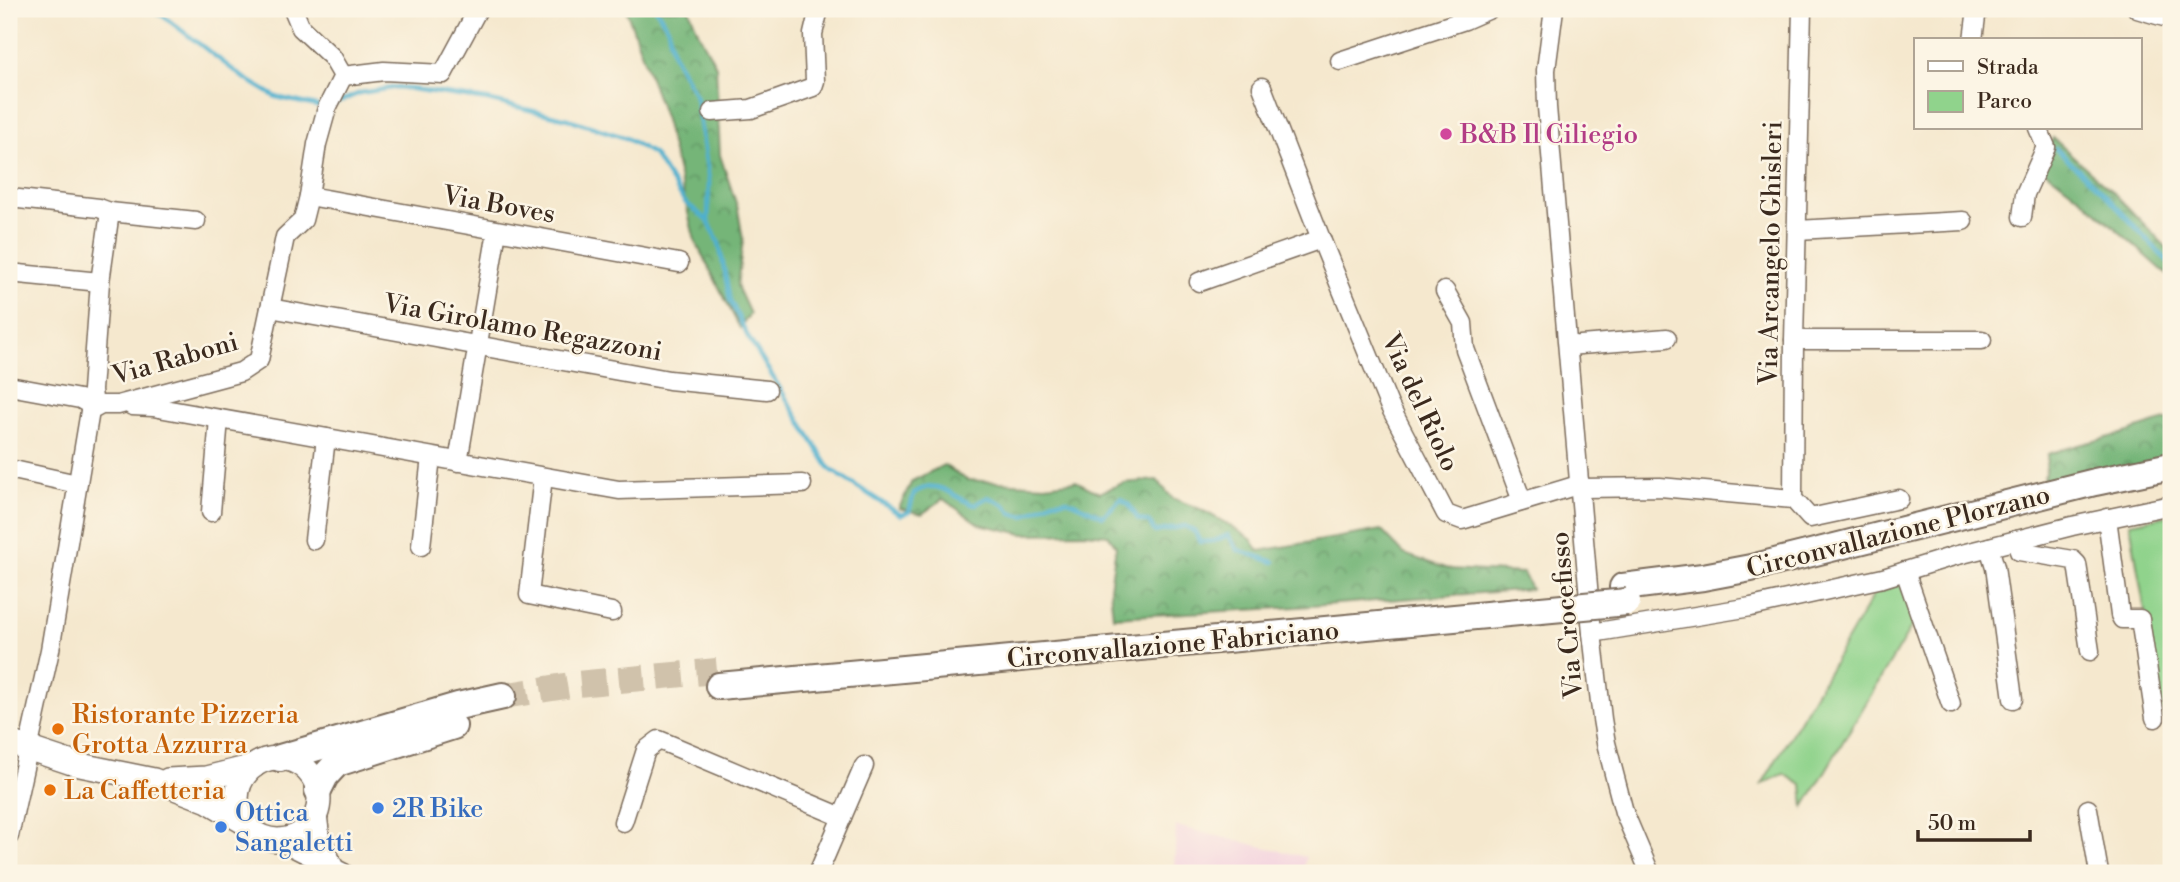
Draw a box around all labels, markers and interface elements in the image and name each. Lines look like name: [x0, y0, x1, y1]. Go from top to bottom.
legend: [1914, 38, 2142, 130]
text: Strada: [1977, 55, 2039, 81]
text: Parco: [1977, 89, 2032, 115]
place label: B&B Il Ciliegio: [1459, 119, 1638, 151]
street label: Via Arcangelo Ghisleri: [1753, 121, 1789, 387]
marker: B&B Il Ciliegio: [1438, 126, 1454, 142]
street label: Via Boves: [439, 179, 558, 231]
street label: Via Girolamo Regazzoni: [380, 288, 665, 368]
street label: Via Raboni: [108, 326, 242, 392]
street label: Via del Riolo: [1374, 327, 1466, 477]
street label: Circonvallazione Plorzano: [1743, 479, 2053, 585]
street label: Via Crocefisso: [1544, 530, 1590, 701]
street label: Circonvallazione Fabriciano: [1006, 615, 1341, 675]
place label: Ristorante Pizzeria Grotta Azzurra: [72, 699, 300, 761]
marker: Ristorante Pizzeria Grotta Azzurra: [50, 721, 66, 737]
place label: La Caffetteria: [64, 775, 226, 807]
marker: La Caffetteria: [42, 782, 58, 798]
place label: 2R Bike: [392, 793, 484, 825]
place label: Ottica Sangaletti: [235, 797, 353, 859]
scale bar: [1918, 798, 2030, 842]
marker: 2R Bike: [370, 800, 386, 816]
text: 50 m: [1928, 811, 1976, 837]
marker: Ottica Sangaletti: [213, 819, 229, 835]

